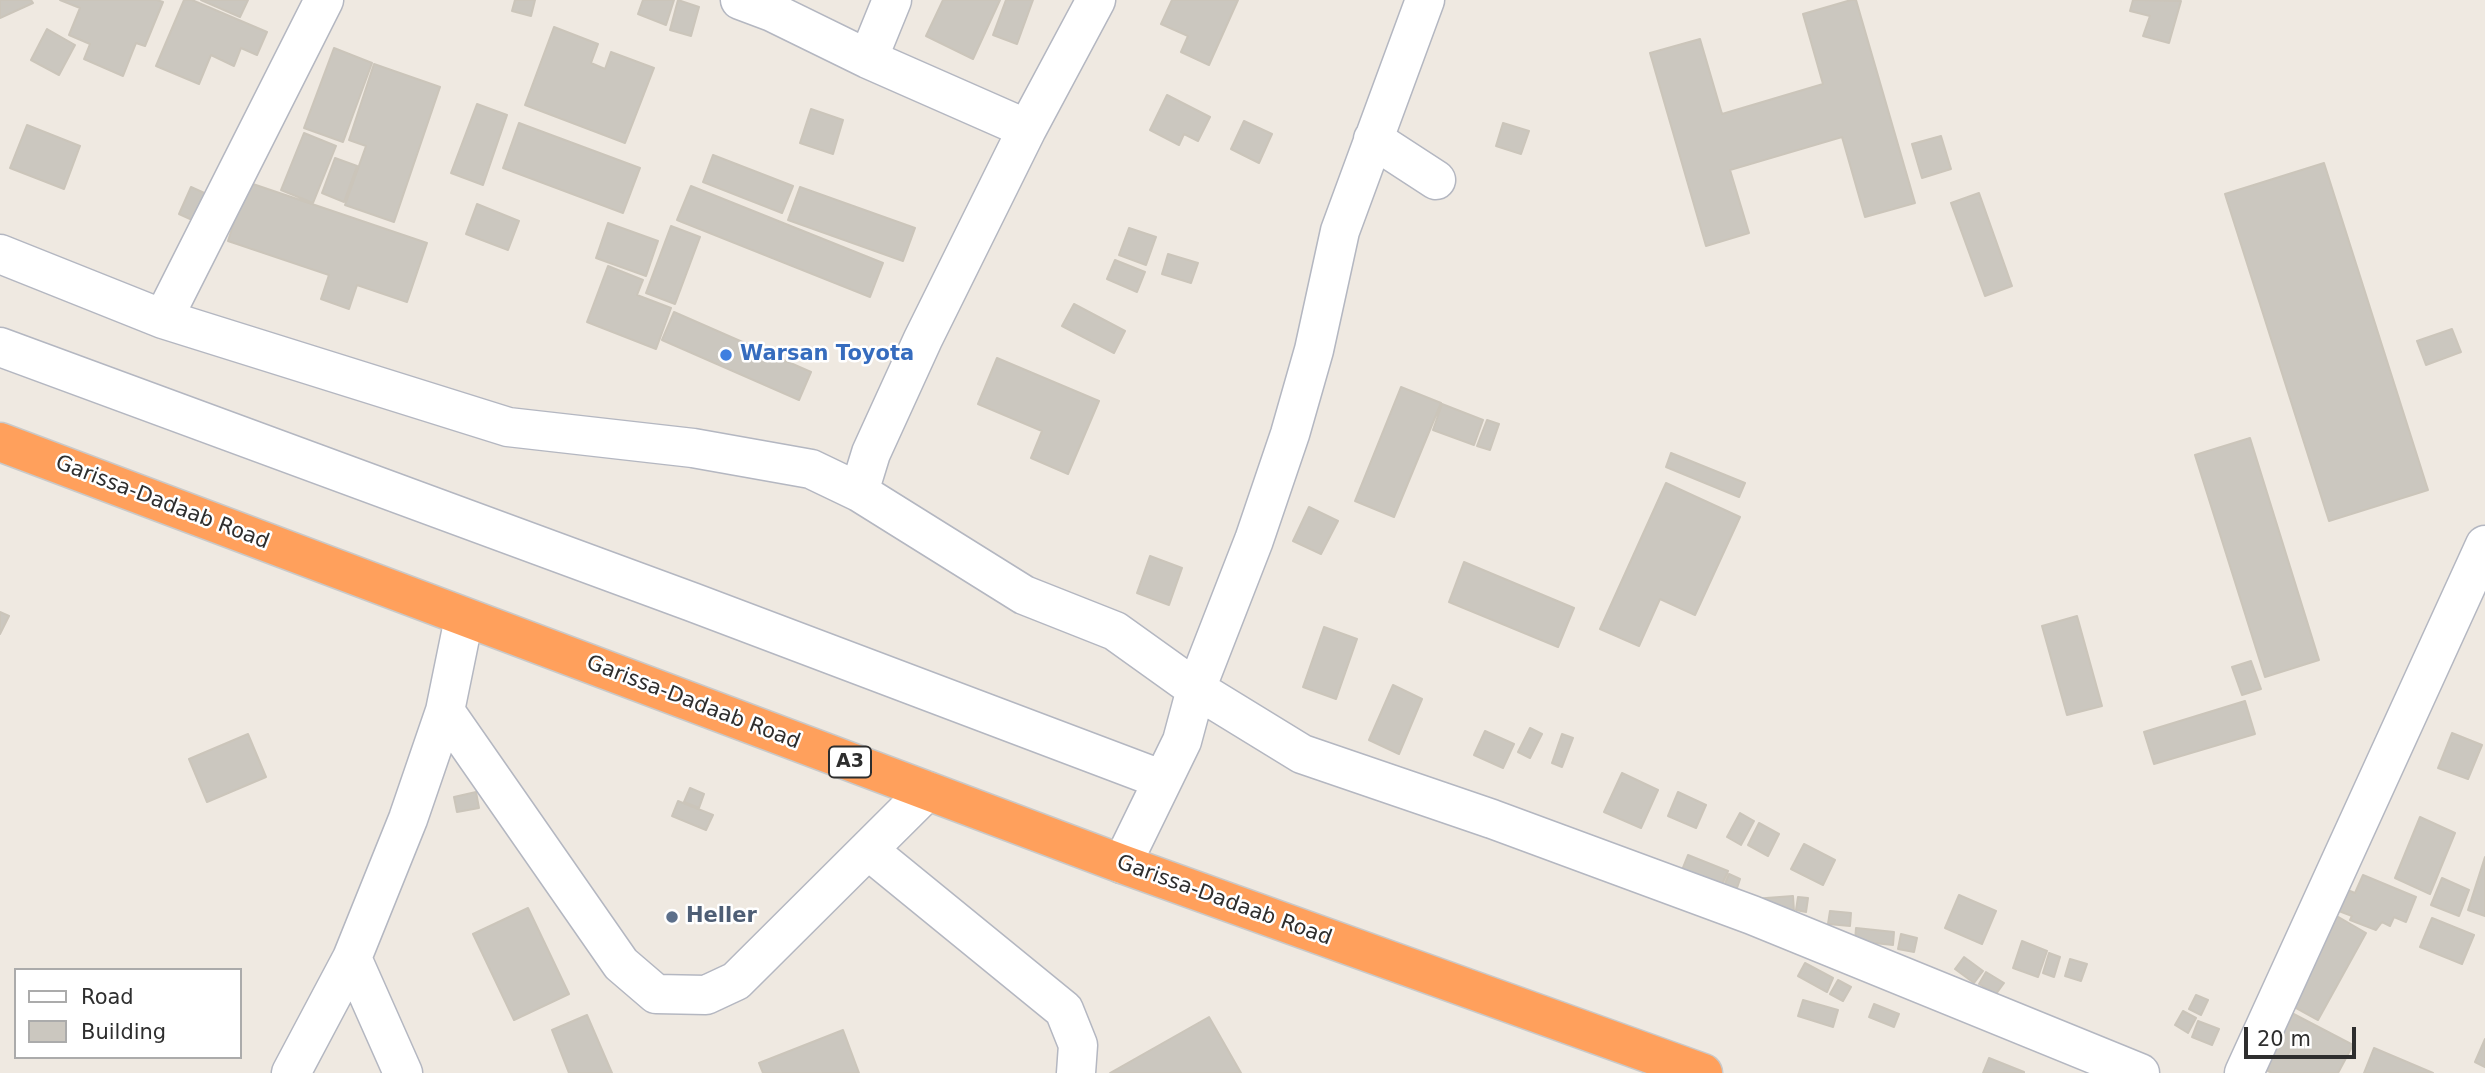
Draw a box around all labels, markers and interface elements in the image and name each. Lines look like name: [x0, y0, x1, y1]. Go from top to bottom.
place label: Warsan Toyota: [740, 342, 914, 368]
marker: Warsan Toyota: [718, 347, 734, 363]
street label: Garissa-Dadaab Road: [52, 451, 272, 555]
street label: Garissa-Dadaab Road: [583, 651, 803, 755]
road number: A3: [829, 747, 871, 778]
street label: Garissa-Dadaab Road: [1113, 850, 1335, 952]
place label: Heller: [686, 904, 757, 930]
marker: Heller: [664, 909, 680, 925]
legend: [14, 968, 242, 1059]
text: Road: [81, 985, 134, 1009]
scale bar: [2247, 1014, 2359, 1058]
text: Building: [81, 1020, 166, 1044]
text: 20 m: [2257, 1027, 2311, 1051]

